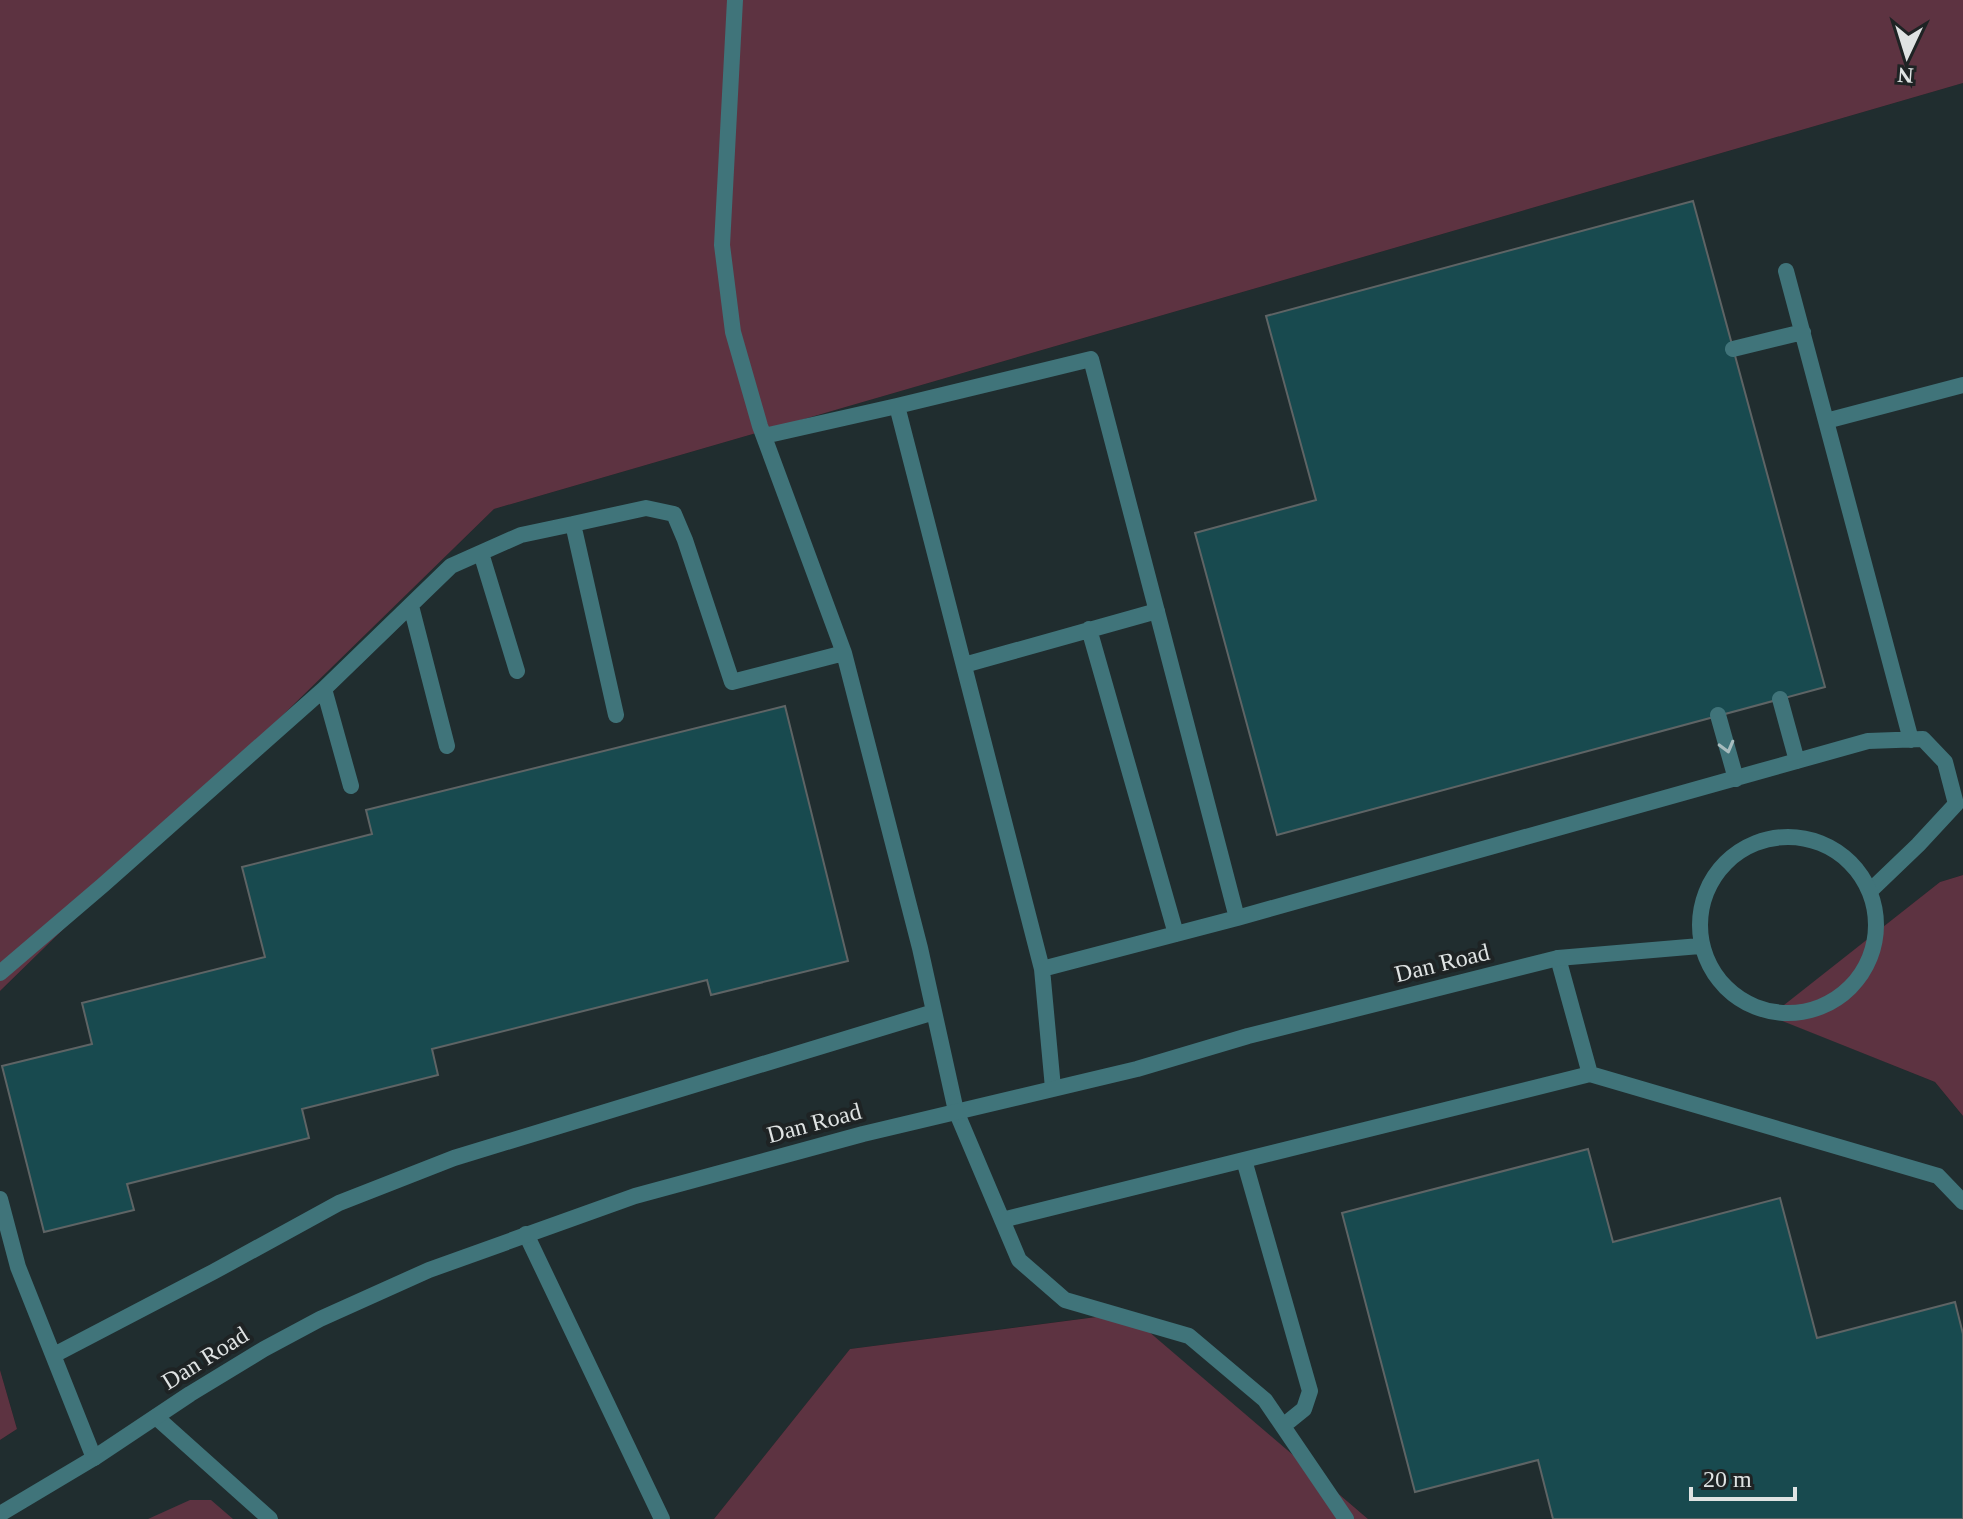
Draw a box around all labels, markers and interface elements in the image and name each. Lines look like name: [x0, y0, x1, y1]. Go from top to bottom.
north arrow: [1867, 16, 1947, 96]
text: N: [1897, 62, 1914, 88]
one-way arrow: [1718, 739, 1734, 753]
street label: Dan Road: [1392, 939, 1492, 987]
street label: Dan Road: [764, 1098, 864, 1148]
street label: Dan Road: [157, 1321, 253, 1395]
scale bar: [1691, 1451, 1795, 1501]
text: 20 m: [1703, 1466, 1752, 1492]

